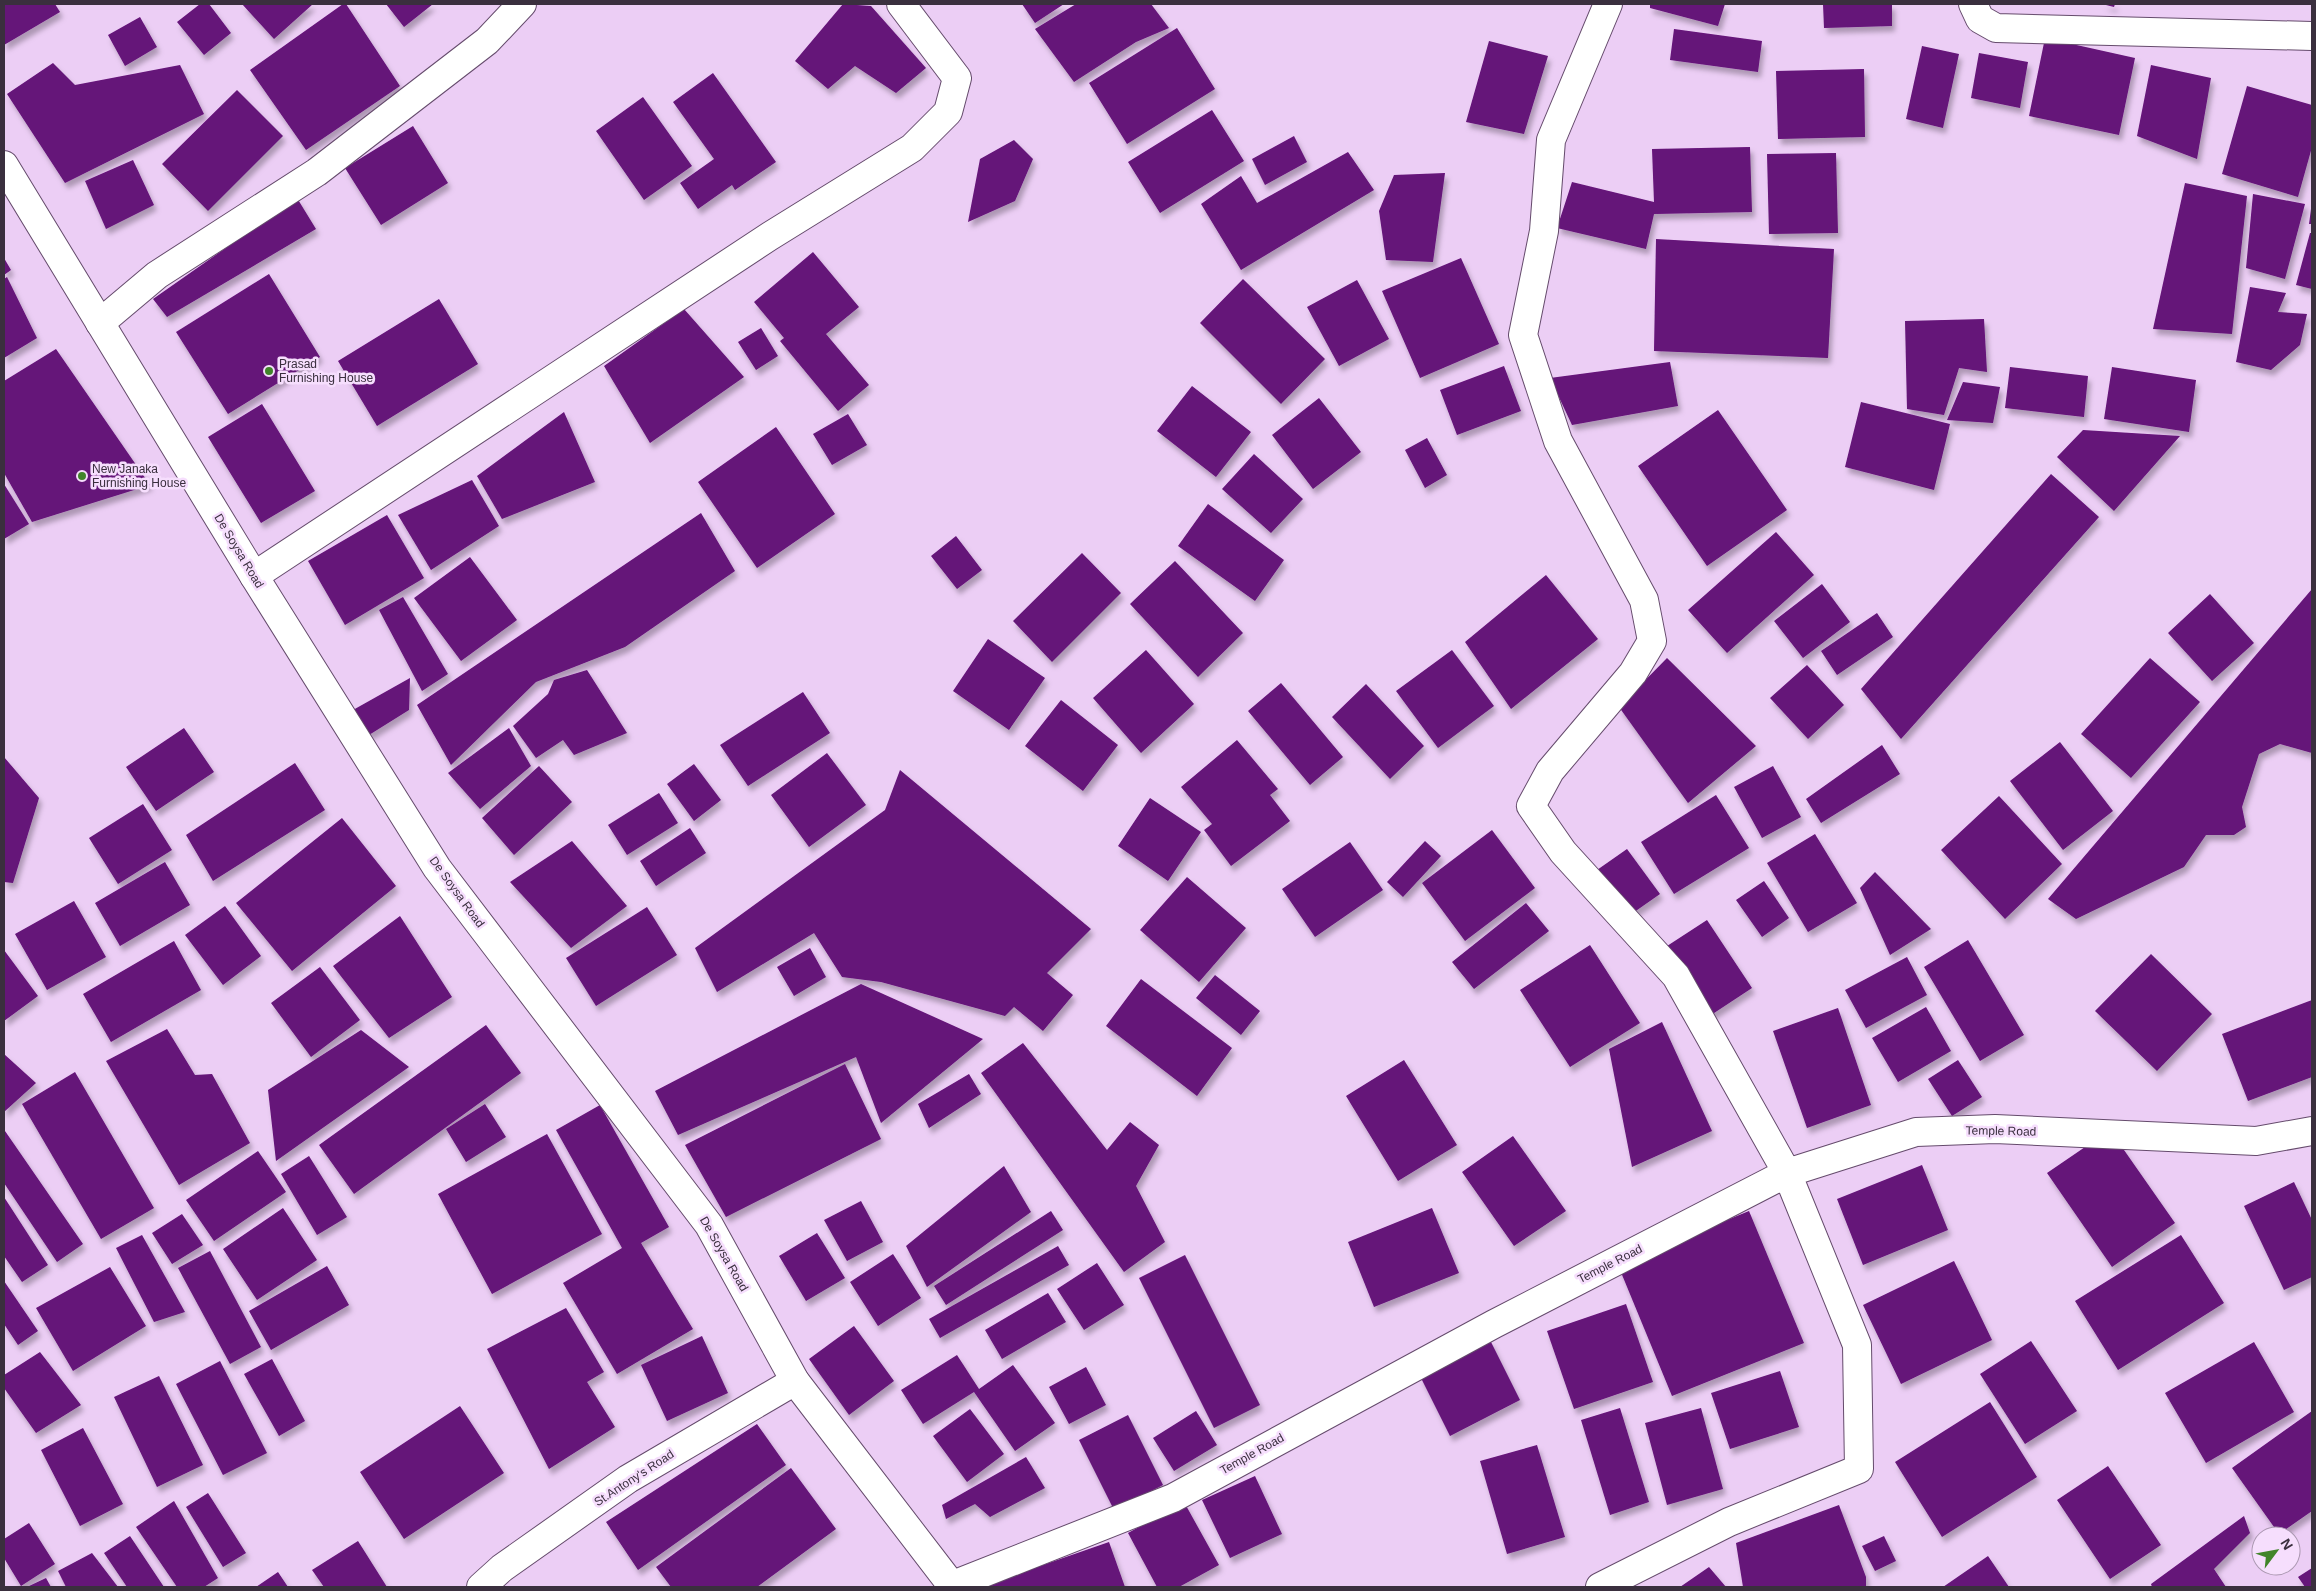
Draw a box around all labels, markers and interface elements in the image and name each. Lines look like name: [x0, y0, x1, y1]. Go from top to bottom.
place label: Prasad Furnishing House: [279, 357, 373, 385]
marker: Prasad Furnishing House: [263, 365, 275, 377]
place label: New Janaka Furnishing House: [92, 462, 186, 490]
marker: New Janaka Furnishing House: [76, 470, 88, 482]
street label: De Soysa Road: [211, 511, 267, 591]
street label: De Soysa Road: [427, 854, 487, 930]
street label: Temple Road: [1966, 1123, 2036, 1139]
street label: De Soysa Road: [697, 1214, 751, 1294]
street label: Temple Road: [1575, 1242, 1645, 1286]
street label: Temple Road: [1218, 1431, 1286, 1477]
street label: St.Antony's Road: [591, 1447, 677, 1509]
north arrow: [2251, 1526, 2301, 1576]
text: N: [2278, 1536, 2296, 1553]

